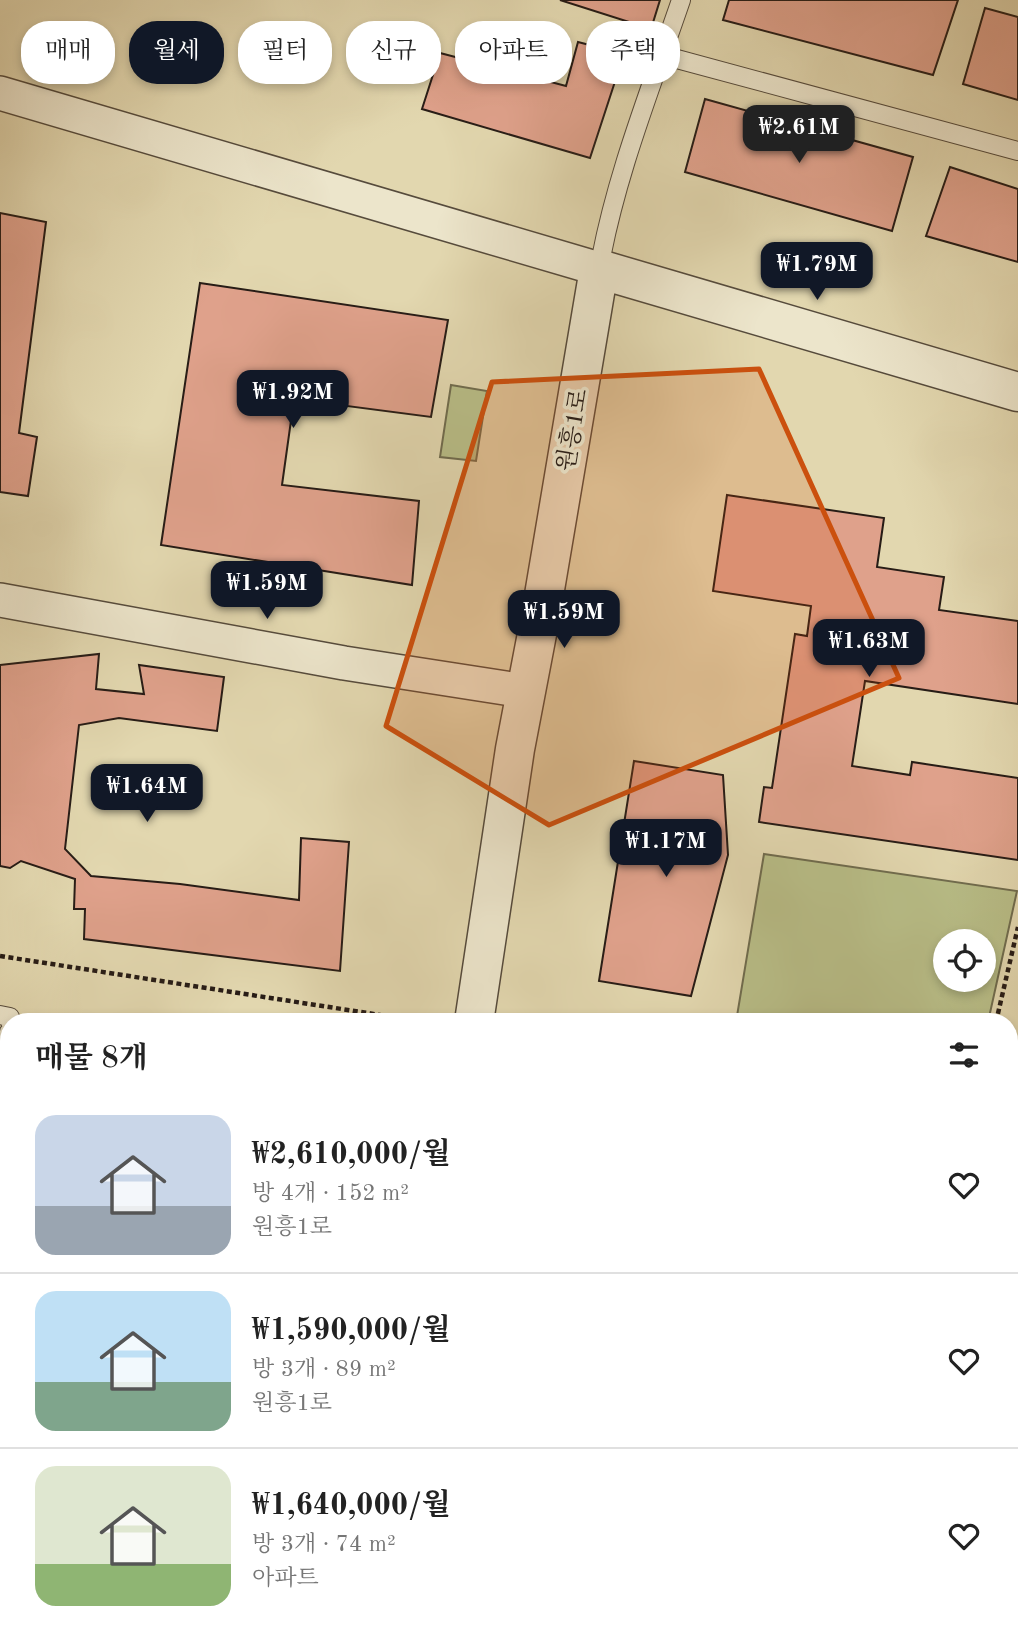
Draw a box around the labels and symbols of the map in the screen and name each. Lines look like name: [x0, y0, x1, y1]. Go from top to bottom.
pin: ₩2.61M: [742, 106, 856, 165]
pin: ₩1.79M: [760, 243, 874, 302]
pin: ₩1.92M: [236, 370, 350, 430]
street label: 원흥1로: [552, 387, 593, 474]
pin: ₩1.59M: [210, 562, 324, 621]
pin: ₩1.59M: [507, 590, 621, 650]
pin: ₩1.63M: [812, 620, 926, 679]
pin: ₩1.64M: [90, 764, 204, 824]
pin: ₩1.17M: [609, 820, 723, 879]

